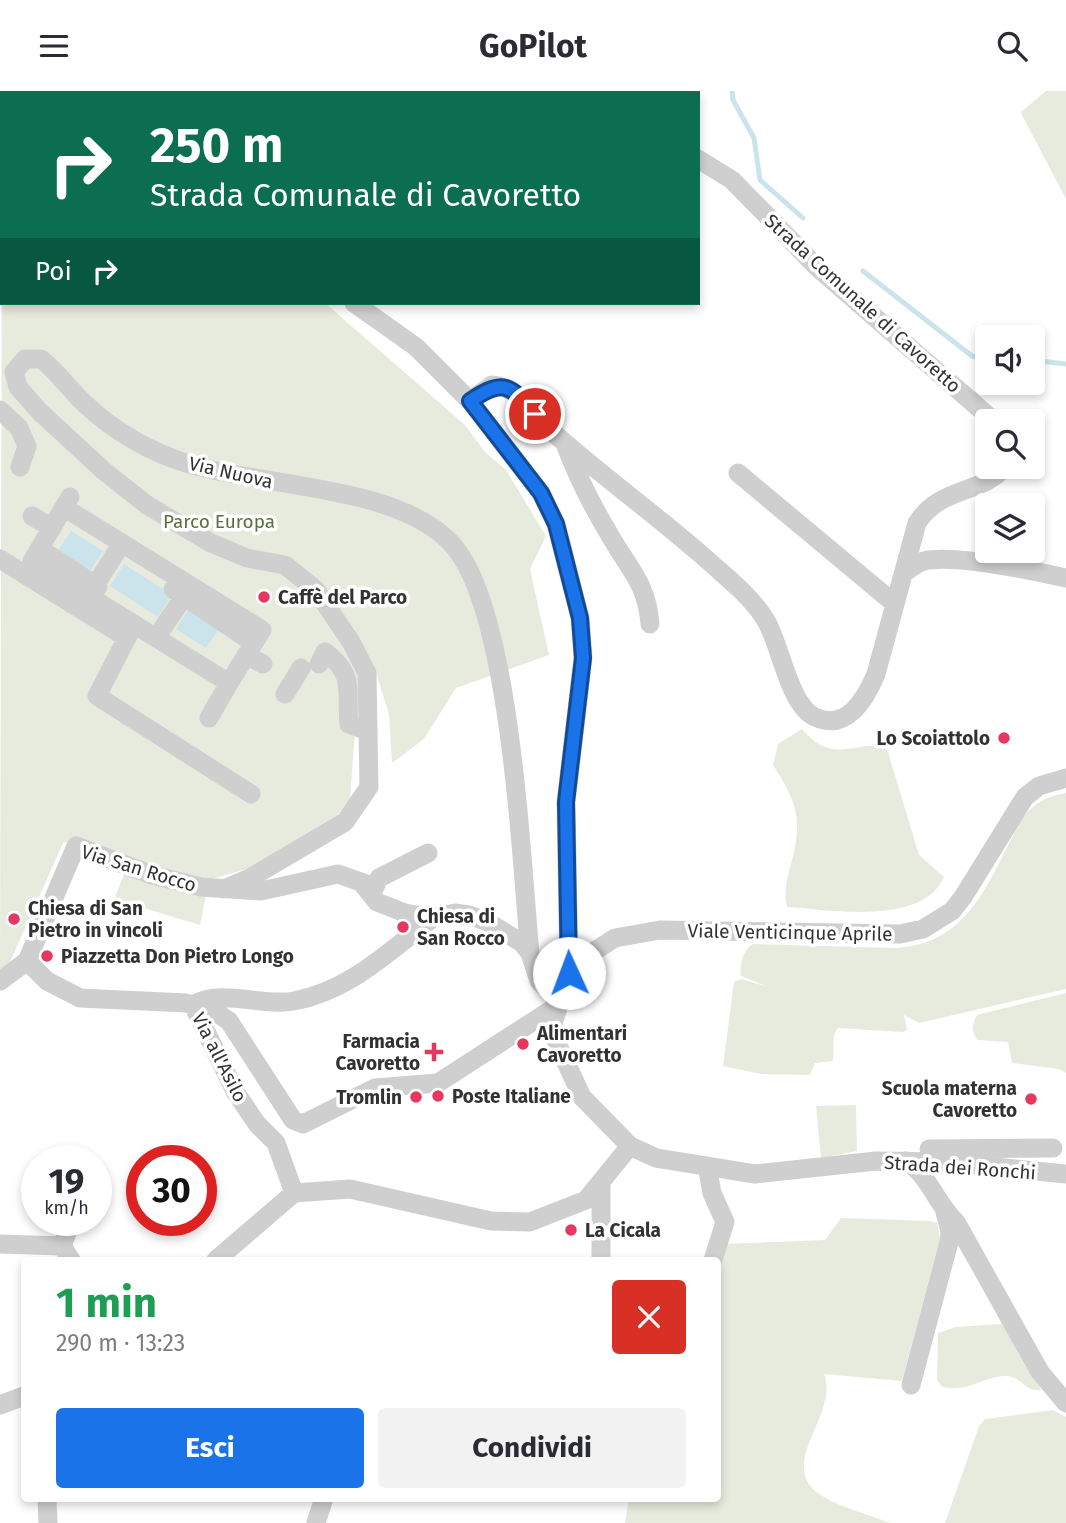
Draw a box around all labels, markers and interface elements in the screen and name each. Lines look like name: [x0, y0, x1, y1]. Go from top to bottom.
icon: menu: [35, 27, 73, 65]
text: GoPilot: [479, 27, 587, 65]
icon: search: [993, 27, 1031, 65]
text: 250 m: [150, 116, 283, 175]
icon: right: [35, 119, 126, 210]
text: Strada Comunale di Cavoretto: [150, 176, 581, 214]
street label: Strada Comunale di Cavoretto: [760, 209, 966, 398]
icon: right: [86, 252, 124, 290]
text: Poi: [35, 256, 72, 287]
map controls: [975, 325, 1045, 563]
button: sound: [975, 325, 1045, 395]
pin: [505, 384, 565, 444]
icon: arrive: [516, 395, 554, 433]
button: search: [975, 409, 1045, 479]
street label: Via Nuova: [187, 452, 275, 493]
button: layers: [975, 493, 1045, 563]
park label: Parco Europa: [163, 510, 275, 533]
place label: Caffè del Parco: [278, 586, 407, 609]
marker: Caffè del Parco: [256, 589, 272, 605]
place label: Lo Scoiattolo: [877, 727, 990, 750]
marker: Lo Scoiattolo: [996, 730, 1012, 746]
street label: Via San Rocco: [79, 840, 199, 897]
place label: Chiesa di San Pietro in vincoli: [28, 897, 163, 942]
place label: Chiesa di San Rocco: [417, 905, 505, 950]
marker: Chiesa di San Pietro in vincoli: [6, 911, 22, 927]
marker: Chiesa di San Rocco: [395, 919, 411, 935]
street label: Viale Venticinque Aprile: [687, 919, 893, 946]
position arrow: [532, 936, 606, 1010]
place label: Piazzetta Don Pietro Longo: [61, 945, 294, 968]
marker: Piazzetta Don Pietro Longo: [39, 948, 55, 964]
street label: Via all'Asilo: [187, 1009, 252, 1106]
place label: Alimentari Cavoretto: [536, 1022, 627, 1067]
place label: Farmacia Cavoretto: [335, 1030, 420, 1075]
marker: Alimentari Cavoretto: [515, 1036, 531, 1052]
marker: Farmacia Cavoretto: [426, 1044, 442, 1060]
place label: Scuola materna Cavoretto: [882, 1077, 1017, 1122]
place label: Poste Italiane: [452, 1085, 571, 1108]
place label: Tromlin: [336, 1086, 402, 1109]
marker: Poste Italiane: [430, 1088, 446, 1104]
marker: Tromlin: [408, 1089, 424, 1105]
marker: Scuola materna Cavoretto: [1023, 1091, 1039, 1107]
speed limit sign: 30: [126, 1145, 217, 1236]
street label: Strada dei Ronchi: [883, 1151, 1037, 1184]
text: 19: [49, 1160, 84, 1202]
text: km/h: [44, 1197, 89, 1219]
place label: La Cicala: [585, 1219, 661, 1242]
marker: La Cicala: [563, 1222, 579, 1238]
text: 1 min: [56, 1278, 157, 1328]
button: close: [612, 1280, 686, 1354]
text: 290 m · 13:23: [56, 1329, 185, 1357]
button: Esci: [56, 1408, 364, 1488]
button: Condividi: [378, 1408, 686, 1488]

